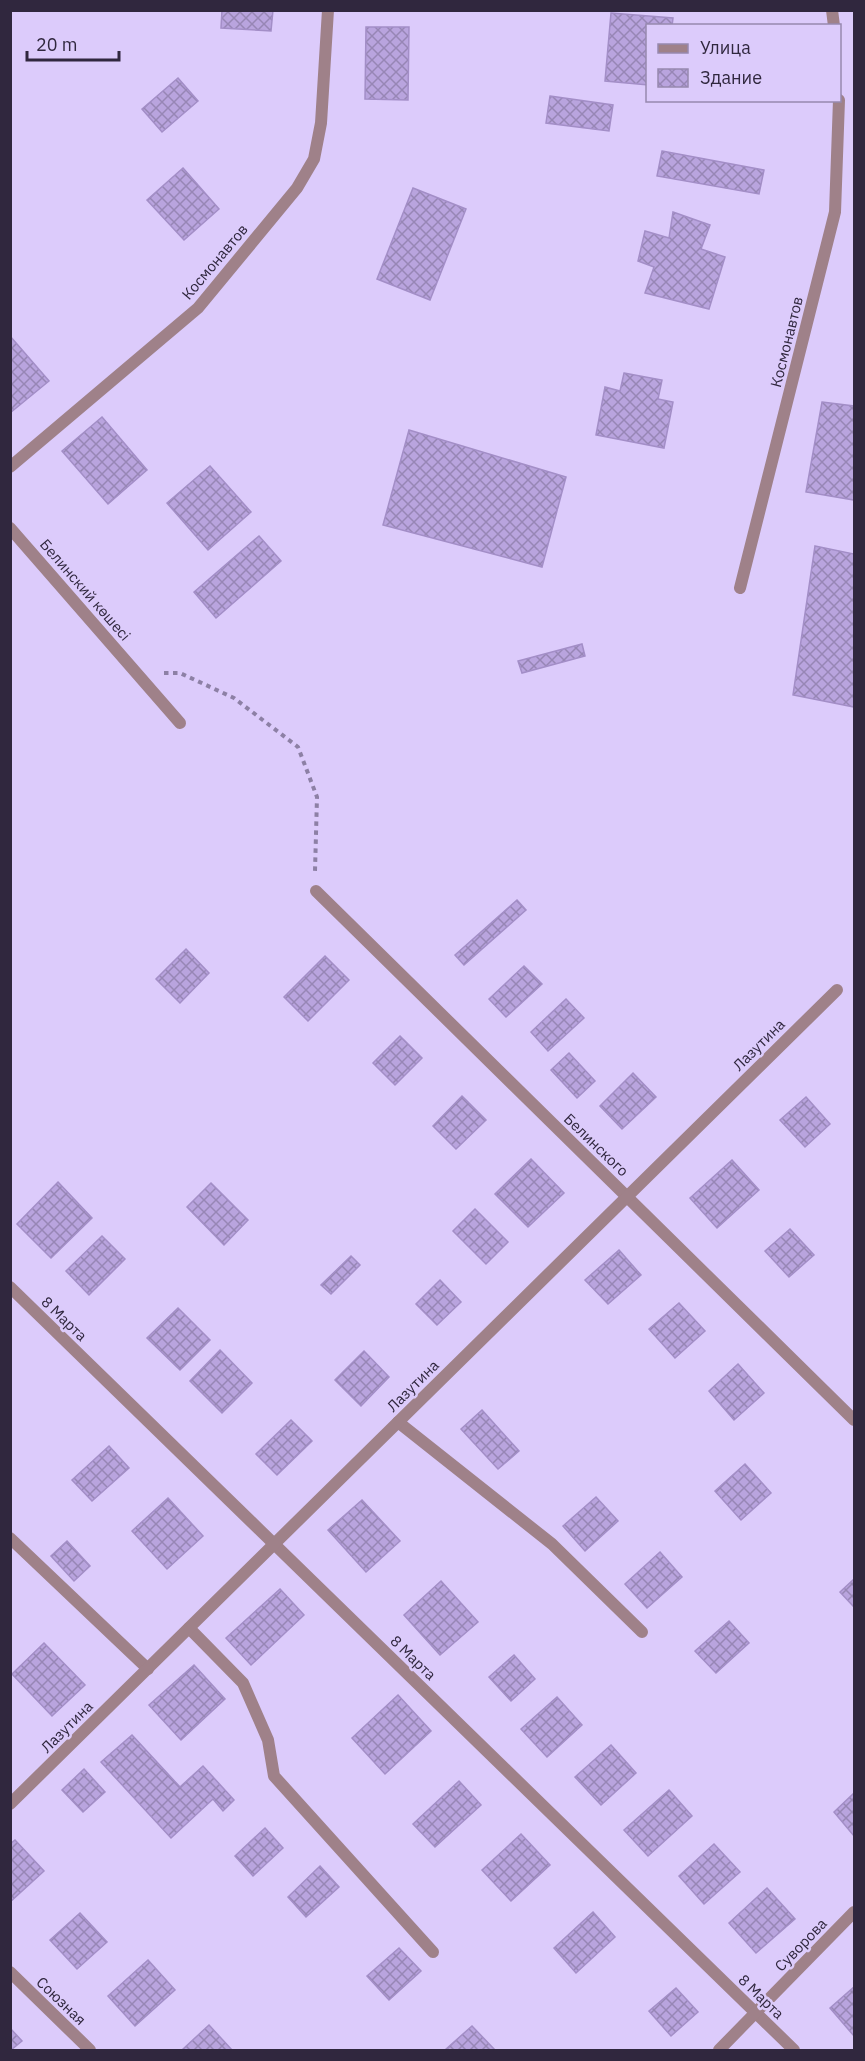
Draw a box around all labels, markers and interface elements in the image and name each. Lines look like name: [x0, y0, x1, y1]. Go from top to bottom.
scale bar: [27, 24, 118, 62]
legend: [646, 24, 841, 102]
text: 20 m: [36, 33, 78, 56]
text: Улица: [700, 36, 751, 59]
text: Здание: [700, 66, 762, 89]
street label: Космонавтов: [177, 220, 252, 303]
street label: Космонавтов: [766, 294, 807, 389]
street label: Белинский көшесі: [36, 535, 135, 645]
street label: Лазутина: [729, 1015, 789, 1075]
street label: Белинского: [560, 1109, 633, 1180]
street label: 8 Марта: [38, 1292, 91, 1345]
street label: Лазутина: [383, 1356, 443, 1416]
street label: 8 Марта: [387, 1631, 440, 1684]
street label: Лазутина: [37, 1697, 97, 1757]
street label: Суворова: [771, 1914, 831, 1975]
street label: 8 Марта: [735, 1970, 788, 2023]
street label: Союзная: [33, 1972, 90, 2029]

